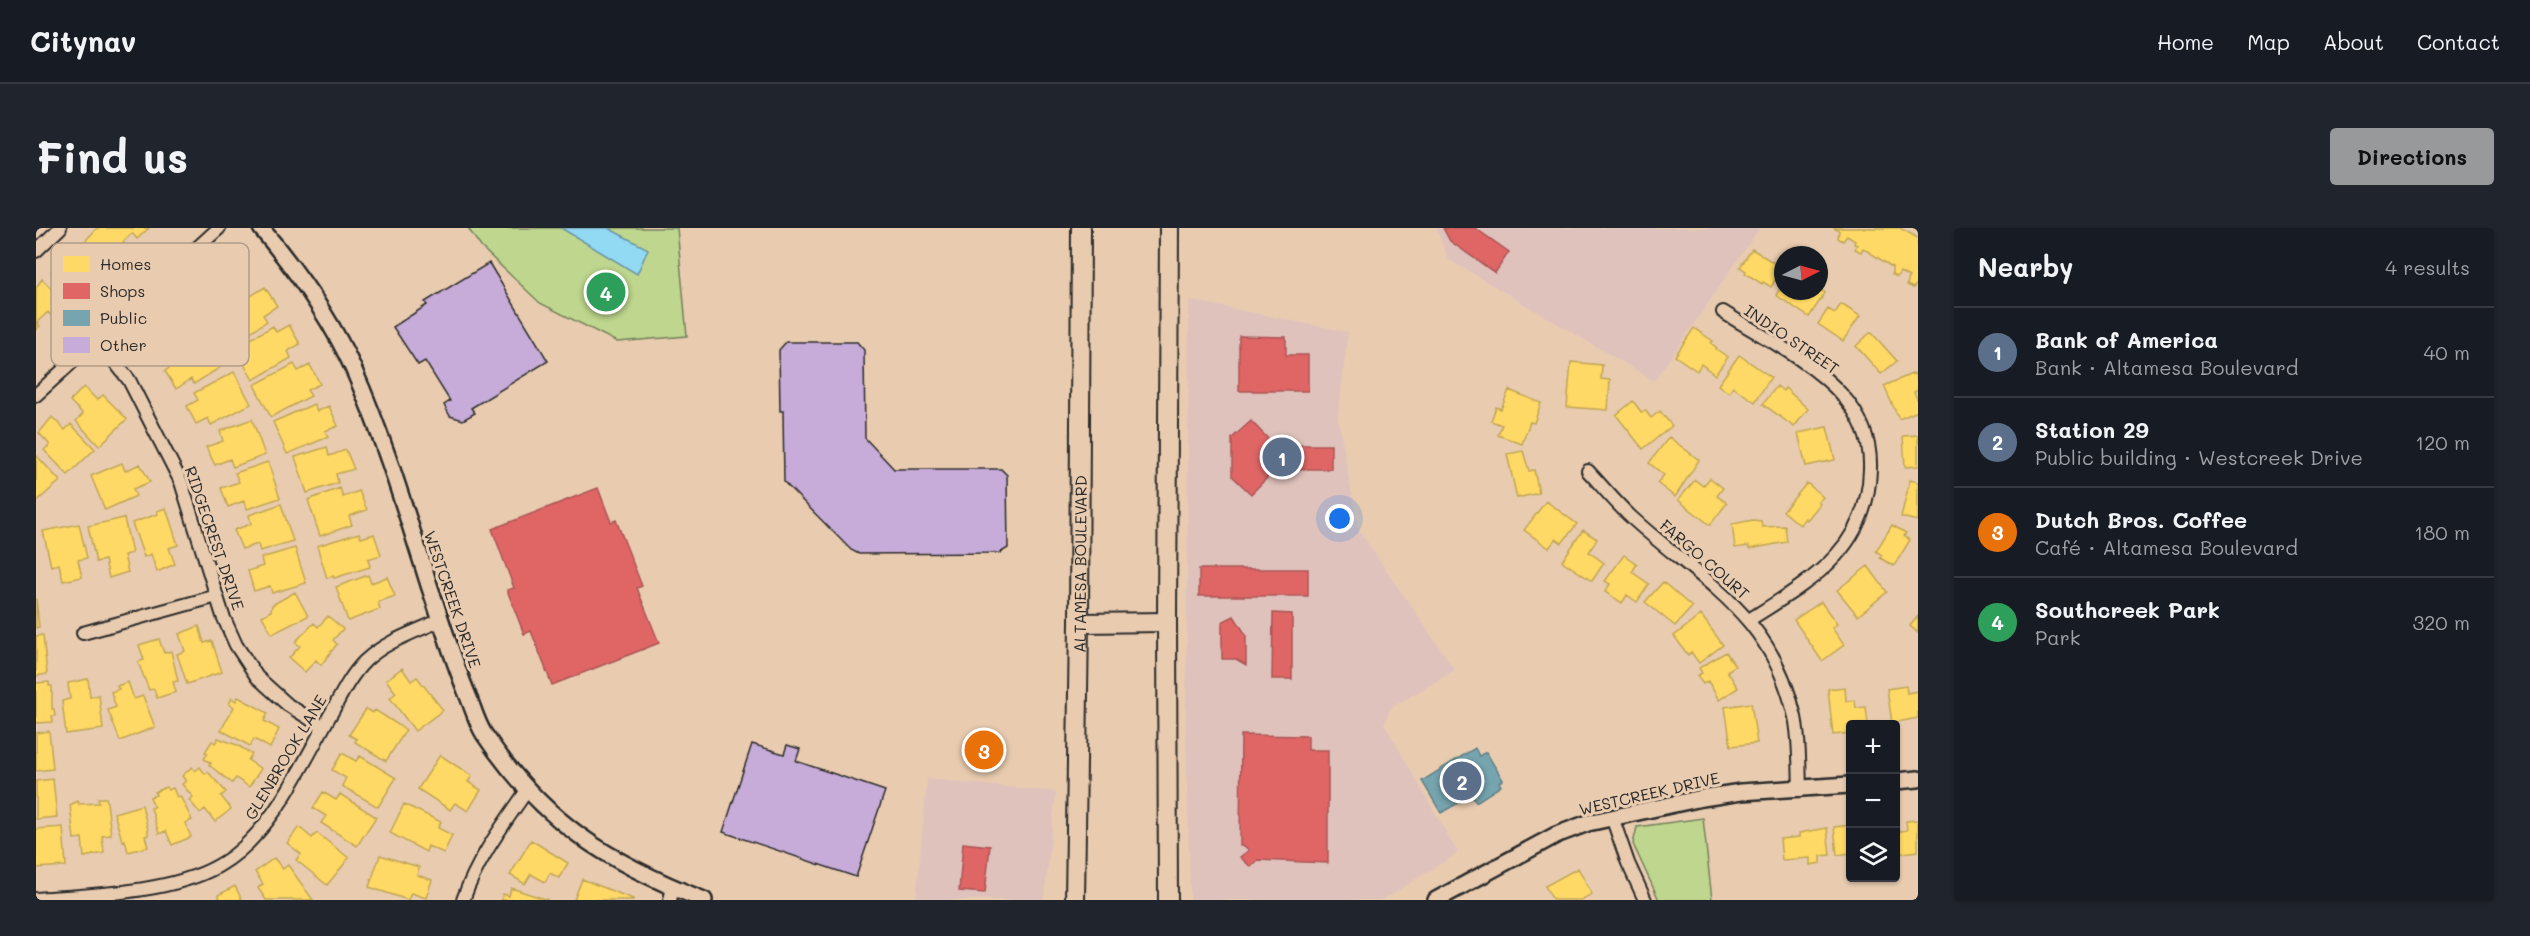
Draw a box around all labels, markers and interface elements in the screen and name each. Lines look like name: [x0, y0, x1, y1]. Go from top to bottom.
text: Citynav: [30, 23, 136, 59]
text: Home: [2157, 28, 2214, 55]
text: Map: [2247, 28, 2290, 55]
text: About: [2323, 28, 2384, 55]
text: Contact: [2417, 28, 2500, 55]
button: Directions: [2330, 128, 2494, 185]
text: Find us: [36, 129, 188, 184]
legend: [51, 243, 249, 366]
north arrow: [1774, 246, 1828, 300]
text: Nearby: [1978, 250, 2073, 284]
text: Homes: [100, 253, 151, 274]
text: 4 results: [2385, 254, 2470, 280]
pin: 4: [586, 270, 626, 314]
text: Shops: [100, 280, 145, 301]
street label: INDIO STREET: [1741, 300, 1844, 379]
text: Public: [100, 307, 147, 328]
text: Bank of America: [2035, 325, 2218, 354]
text: Other: [100, 334, 147, 355]
text: 1: [1993, 339, 2002, 365]
text: 40 m: [2424, 339, 2470, 365]
text: Bank · Altamesa Boulevard: [2035, 354, 2299, 380]
text: Station 29: [2035, 415, 2149, 444]
text: 2: [1992, 429, 2003, 455]
text: 120 m: [2415, 429, 2470, 455]
pin: 1: [1262, 434, 1302, 480]
text: Public building · Westcreek Drive: [2035, 444, 2363, 470]
street label: RIDGECREST DRIVE: [181, 463, 249, 613]
street label: ALTAMESA BOULEVARD: [1068, 475, 1090, 653]
your location: [1325, 504, 1354, 533]
text: Dutch Bros. Coffee: [2035, 505, 2247, 534]
street label: FARGO COURT: [1656, 514, 1754, 604]
text: 3: [1992, 519, 2004, 545]
text: 180 m: [2414, 519, 2470, 545]
street label: WESTCREEK DRIVE: [420, 528, 486, 670]
text: Café · Altamesa Boulevard: [2035, 534, 2298, 560]
text: Southcreek Park: [2035, 595, 2220, 624]
text: 4: [1991, 609, 2004, 635]
text: 320 m: [2412, 609, 2470, 635]
text: Park: [2035, 624, 2080, 650]
street label: GLENBROOK LANE: [239, 691, 331, 823]
map controls: [1846, 720, 1900, 882]
button: +: [1846, 720, 1900, 774]
pin: 3: [964, 728, 1004, 772]
pin: 2: [1442, 758, 1482, 804]
street label: WESTCREEK DRIVE: [1577, 767, 1721, 819]
button: −: [1846, 774, 1900, 828]
button: layers: [1846, 828, 1900, 882]

